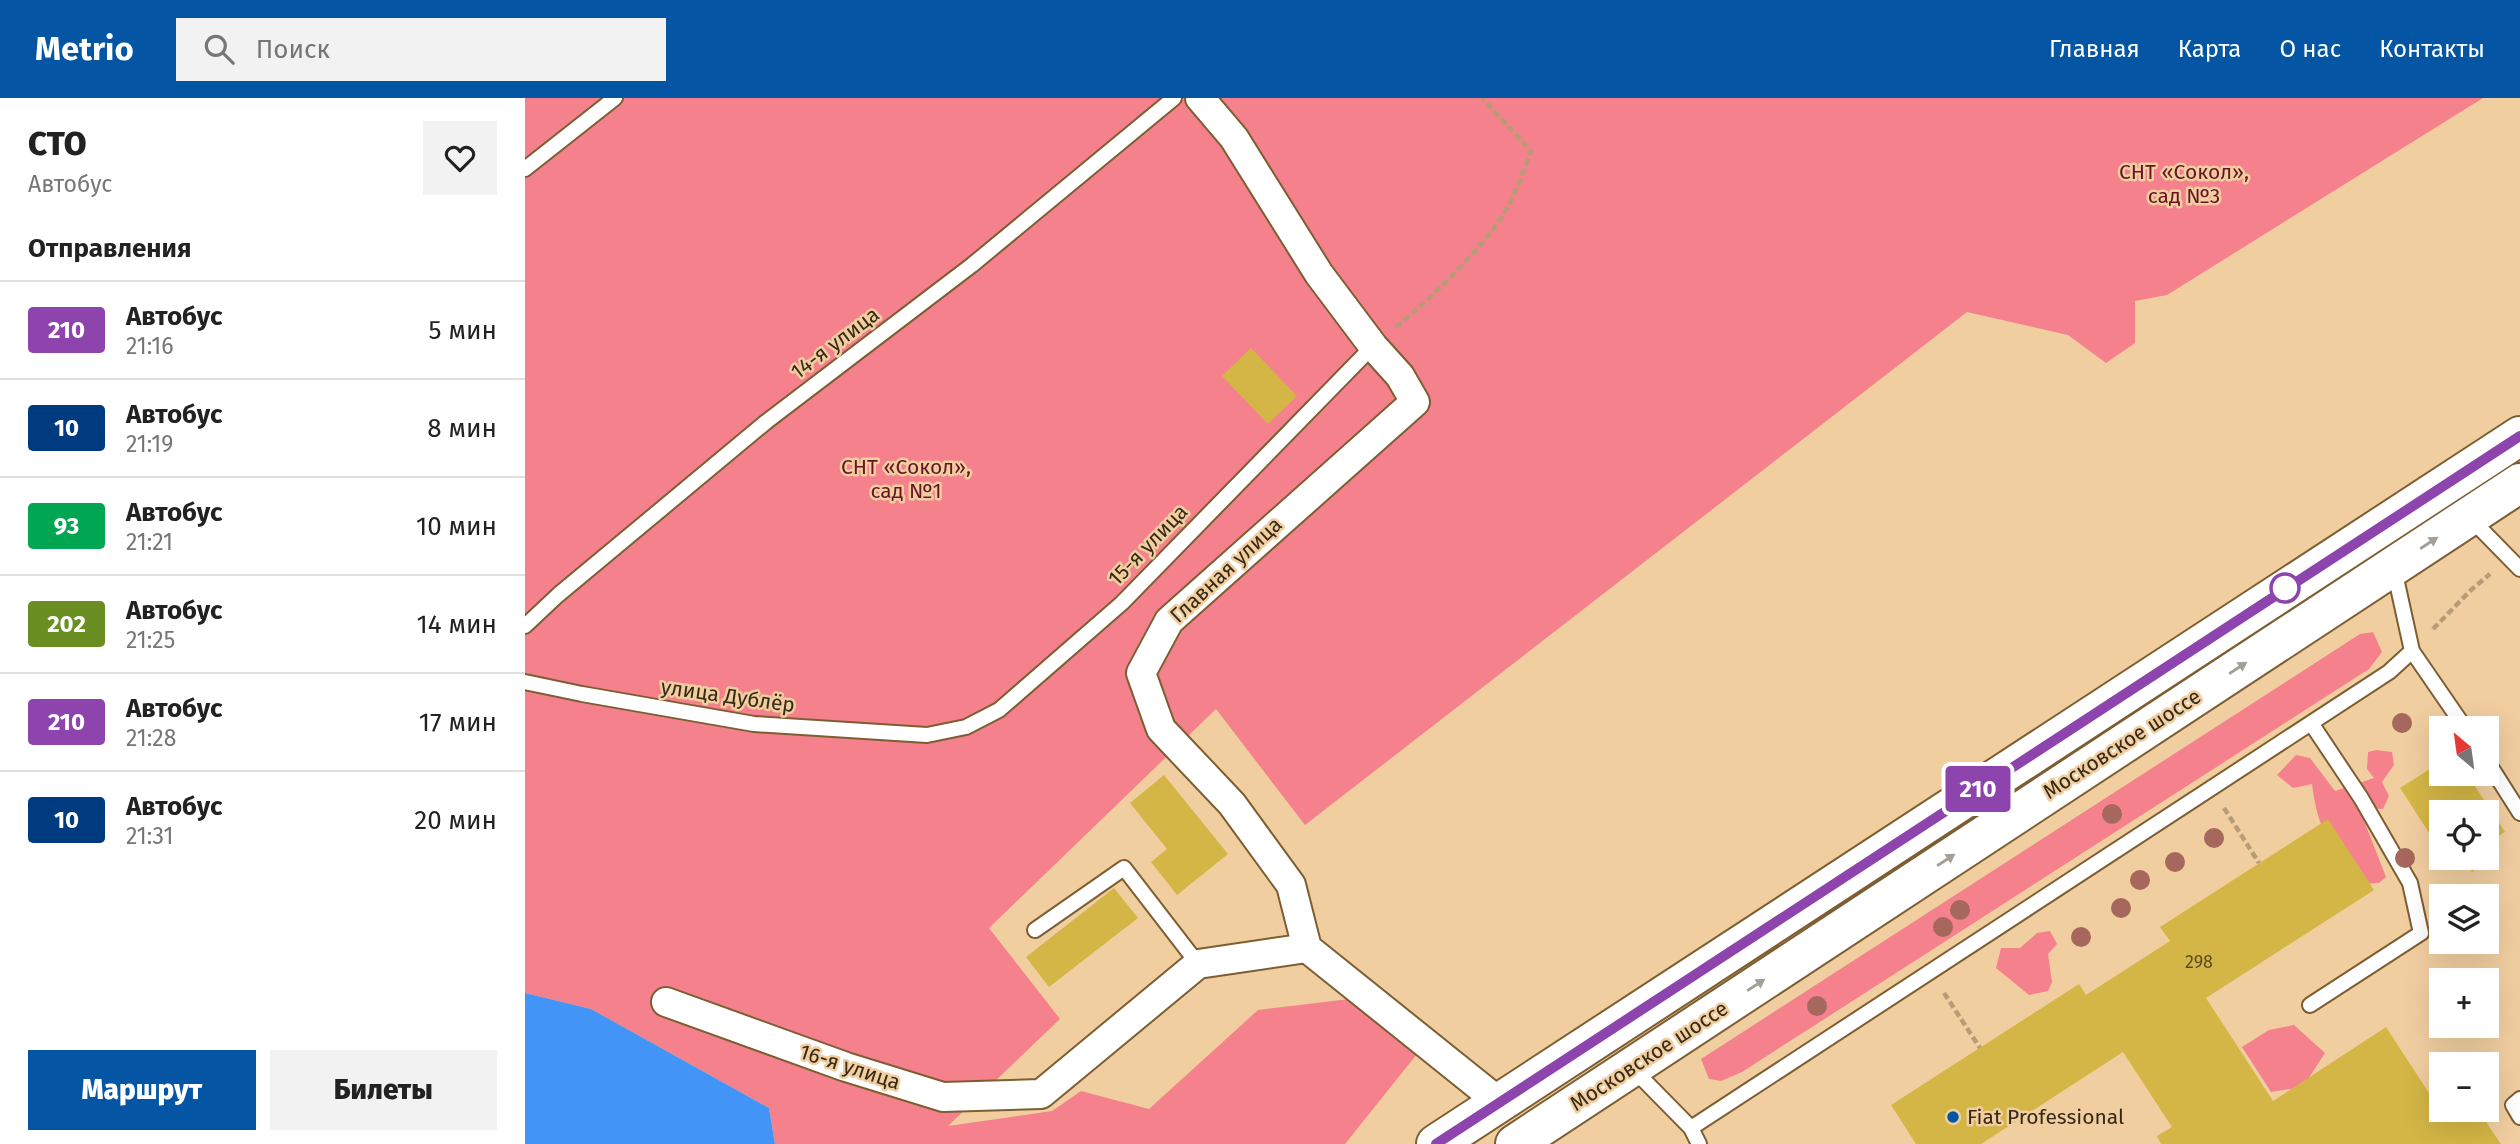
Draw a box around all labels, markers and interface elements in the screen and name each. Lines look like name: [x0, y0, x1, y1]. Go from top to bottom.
search box: [176, 18, 666, 81]
text: Metrio: [35, 29, 134, 69]
icon: search: [200, 30, 238, 68]
text: Поиск: [256, 34, 330, 65]
text: Главная: [2049, 35, 2140, 63]
text: Карта: [2178, 35, 2241, 63]
text: О нас: [2279, 35, 2341, 63]
text: Контакты: [2379, 35, 2485, 63]
button: heart: [423, 121, 497, 195]
text: СТО: [28, 124, 86, 164]
park label: СНТ «Сокол», сад №3: [2119, 159, 2249, 209]
text: Автобус: [28, 170, 112, 198]
text: Отправления: [28, 233, 191, 264]
text: Автобус: [126, 301, 223, 332]
street label: 14-я улица: [786, 301, 884, 385]
text: 5 мин: [429, 315, 497, 346]
text: 210: [48, 316, 85, 344]
text: 21:16: [126, 332, 174, 360]
text: Автобус: [126, 399, 223, 430]
text: 8 мин: [427, 413, 497, 444]
text: 10: [54, 414, 79, 442]
text: 21:19: [126, 430, 173, 458]
park label: СНТ «Сокол», сад №1: [841, 454, 971, 504]
text: Автобус: [126, 497, 223, 528]
street label: 15-я улица: [1103, 499, 1193, 591]
text: 10 мин: [416, 511, 497, 542]
text: 93: [54, 512, 79, 540]
street label: Главная улица: [1165, 512, 1287, 628]
text: 21:21: [126, 528, 173, 556]
one-way arrow: [2419, 537, 2438, 550]
unlabelled marker: [2270, 573, 2300, 603]
text: Автобус: [126, 595, 223, 626]
text: 14 мин: [417, 609, 497, 640]
text: 202: [47, 610, 86, 638]
text: 21:25: [126, 626, 175, 654]
one-way arrow: [2229, 662, 2248, 675]
street label: улица Дублёр: [659, 674, 797, 718]
street label: Московское шоссе: [2038, 683, 2206, 805]
text: Автобус: [126, 693, 223, 724]
text: 17 мин: [419, 707, 497, 738]
text: 210: [48, 708, 85, 736]
north arrow: [2429, 716, 2499, 786]
map controls: [2429, 716, 2499, 1122]
text: 21:28: [126, 724, 176, 752]
line badge: 210: [1938, 766, 2018, 812]
text: 210: [1959, 775, 1997, 803]
text: Автобус: [126, 791, 223, 822]
button: locate: [2429, 800, 2499, 870]
text: 20 мин: [414, 805, 497, 836]
text: 10: [54, 806, 79, 834]
text: 21:31: [126, 822, 173, 850]
one-way arrow: [1936, 854, 1956, 867]
button: layers: [2429, 884, 2499, 954]
house number: 298: [2185, 951, 2213, 973]
button: +: [2429, 968, 2499, 1038]
one-way arrow: [1746, 979, 1766, 992]
street label: Московское шоссе: [1565, 995, 1733, 1117]
street label: 16-я улица: [796, 1039, 904, 1095]
button: Маршрут: [28, 1050, 256, 1130]
button: Билеты: [270, 1050, 497, 1130]
button: −: [2429, 1052, 2499, 1122]
place label: Fiat Professional: [1967, 1104, 2124, 1130]
marker: Fiat Professional: [1945, 1109, 1961, 1125]

